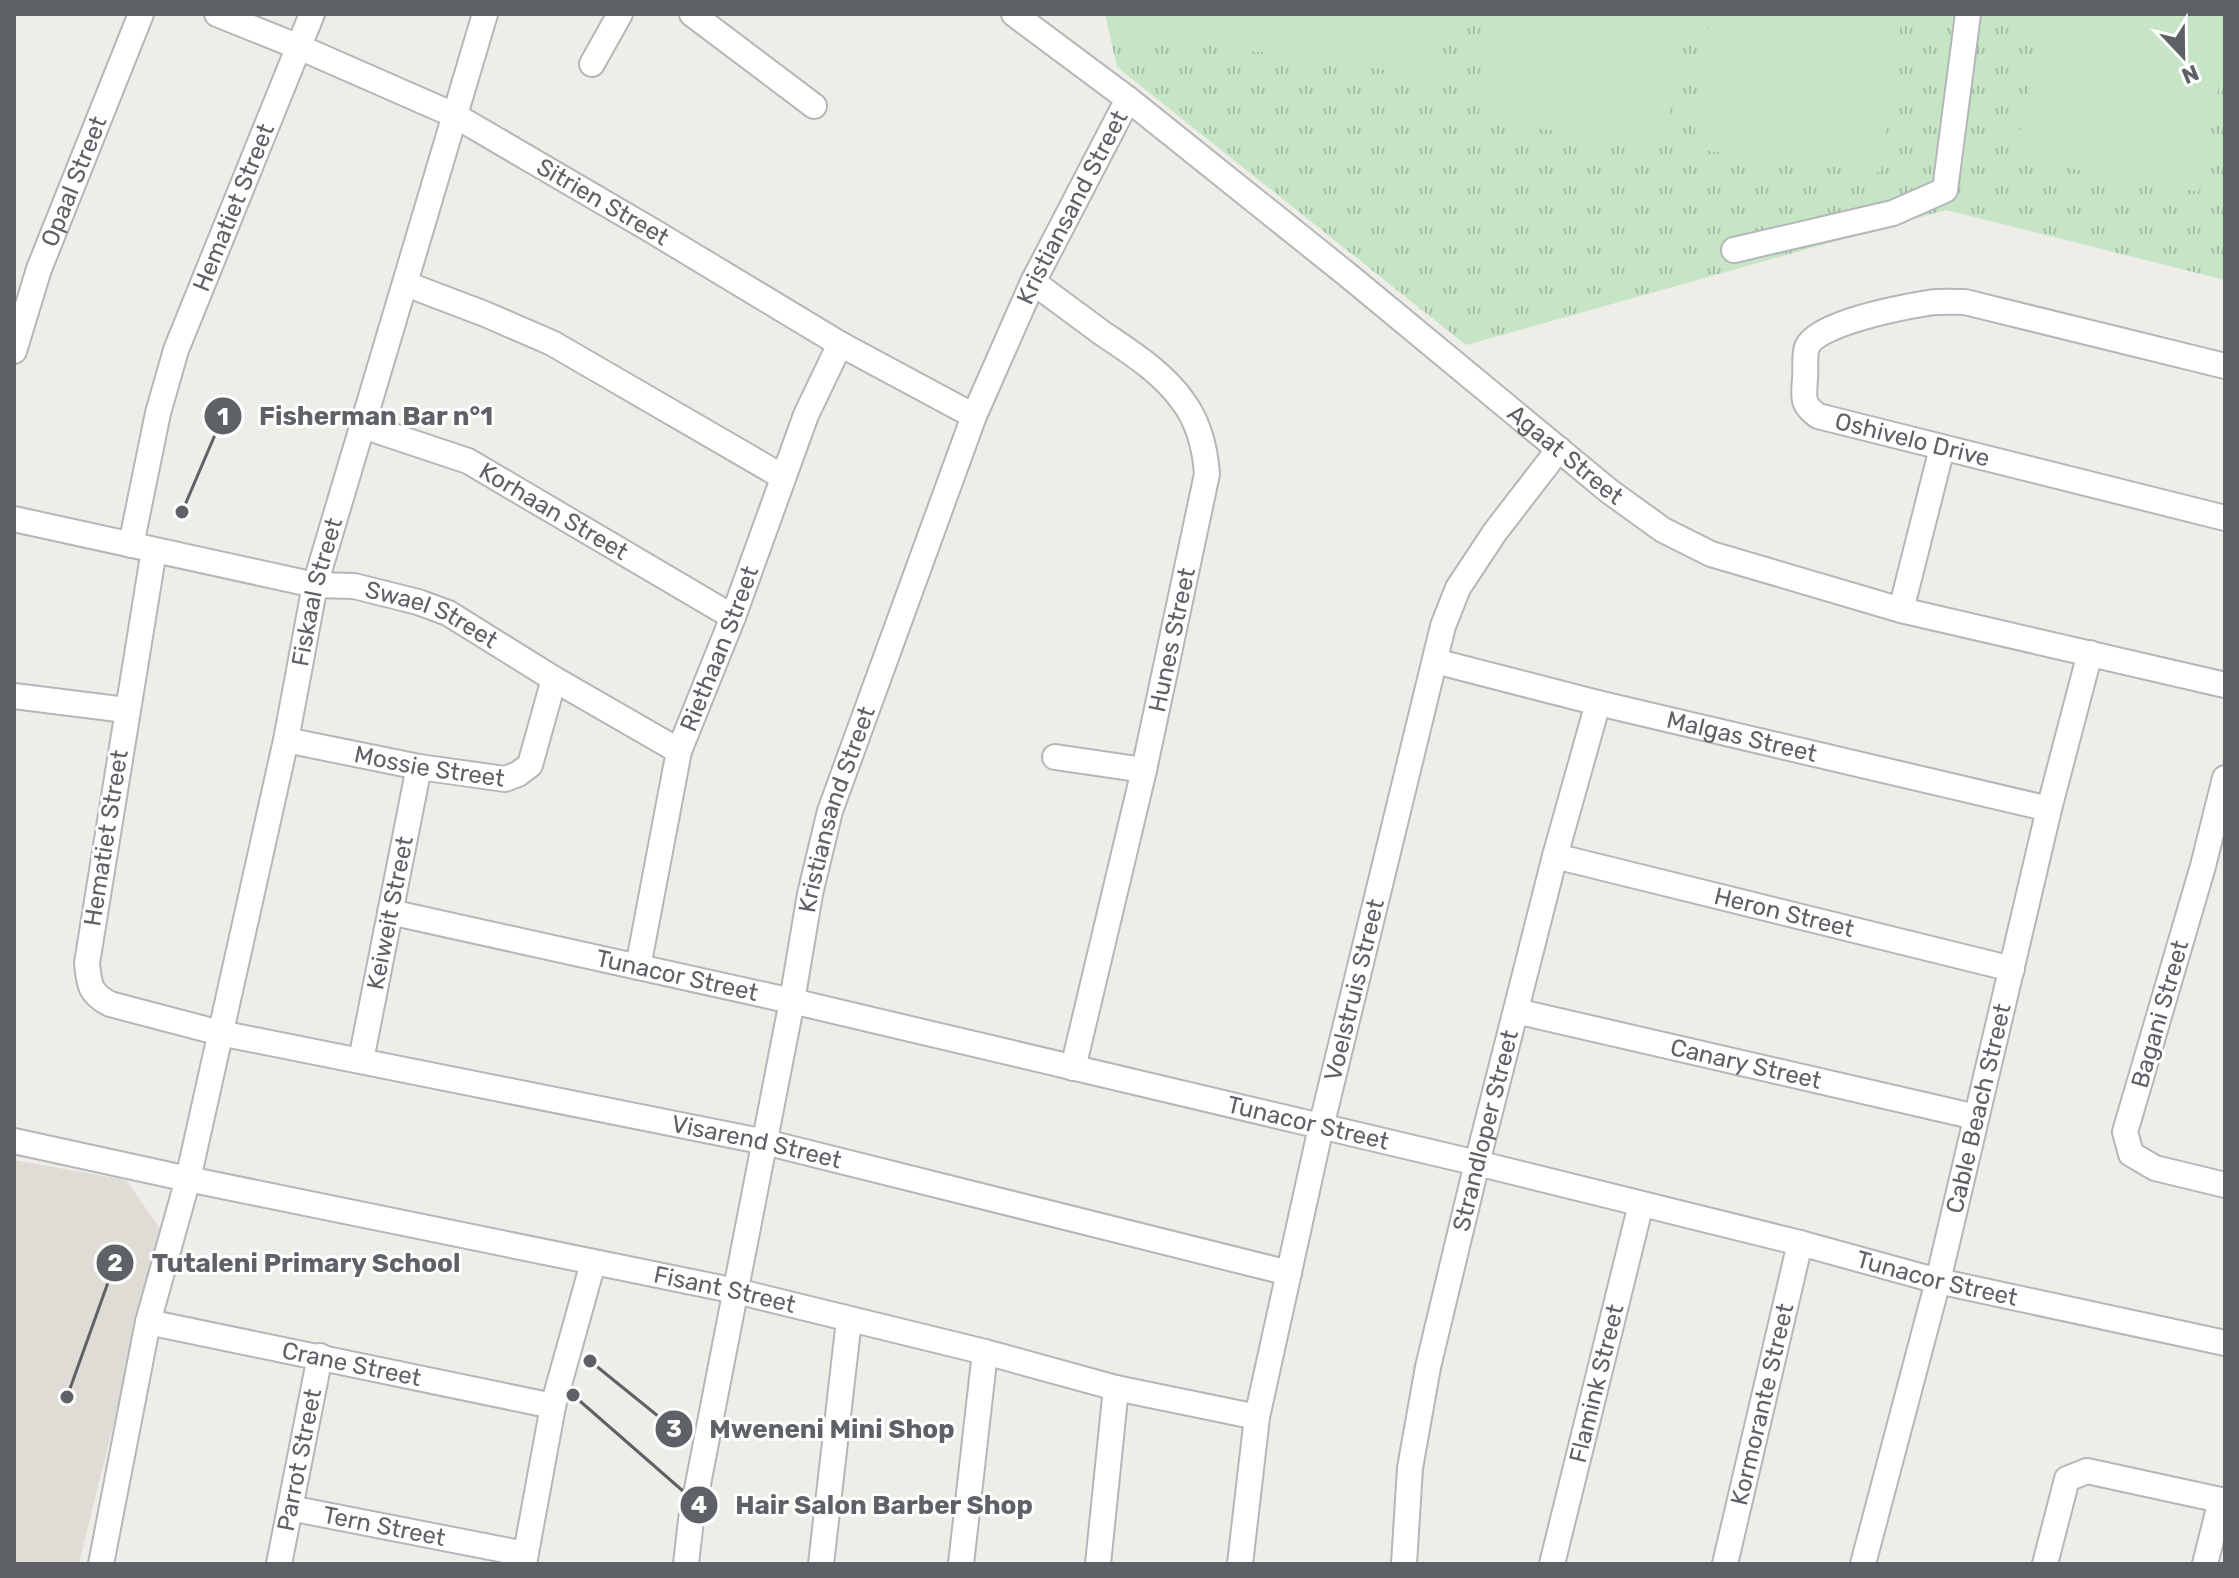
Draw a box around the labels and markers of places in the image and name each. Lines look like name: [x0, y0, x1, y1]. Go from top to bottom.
callout: Fisherman Bar n°1: [203, 391, 510, 441]
callout: Tutaleni Primary School: [95, 1238, 476, 1288]
callout: Mweneni Mini Shop: [654, 1404, 971, 1454]
callout: Hair Salon Barber Shop: [679, 1480, 1050, 1530]

